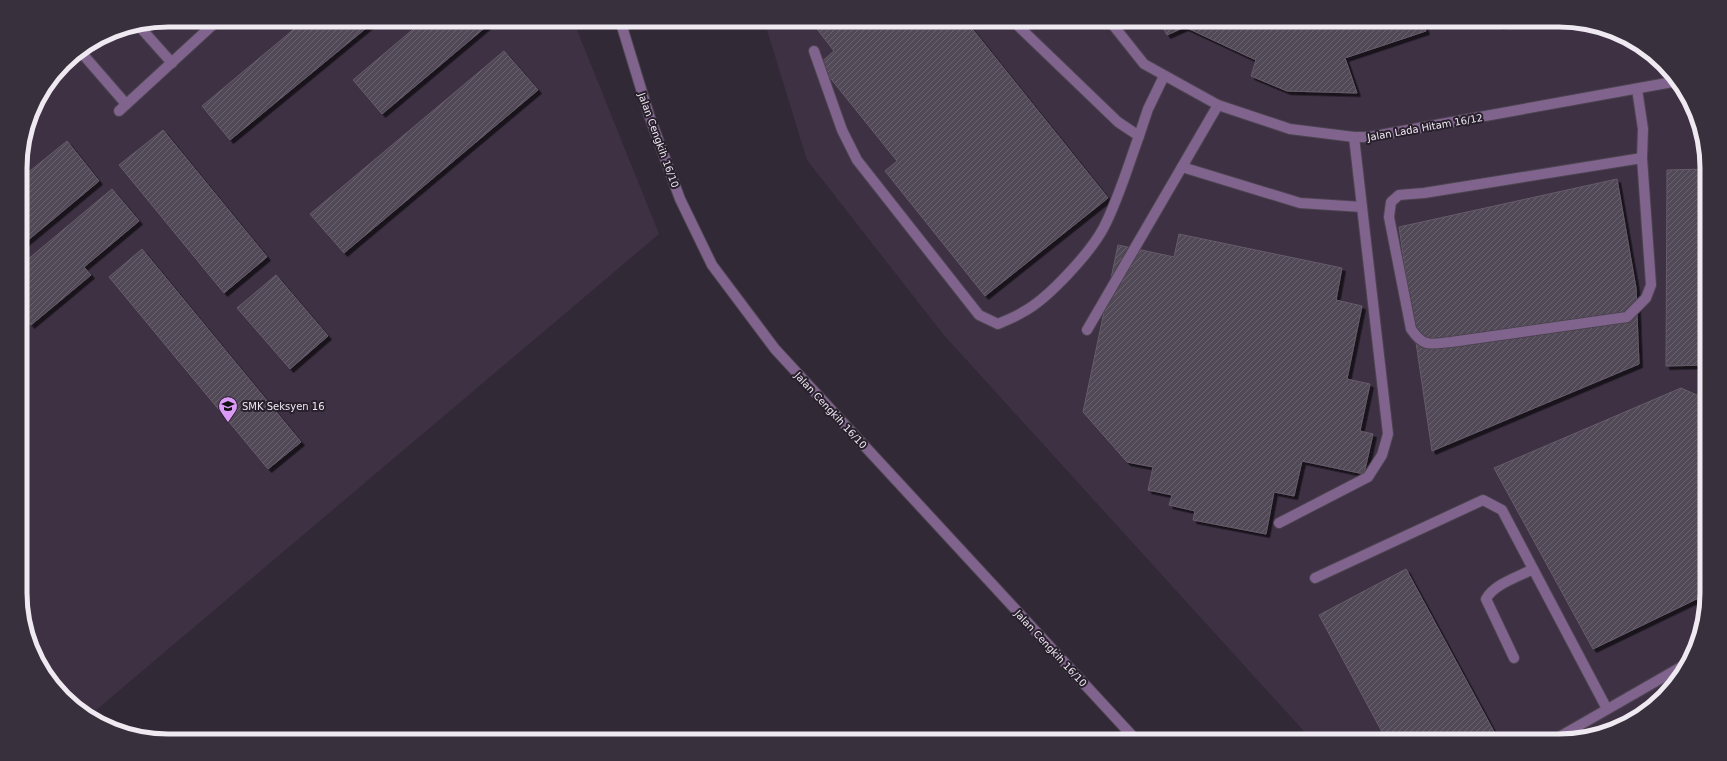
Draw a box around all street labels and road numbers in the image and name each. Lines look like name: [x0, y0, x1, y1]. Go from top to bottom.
street label: Jalan Cengkih 16/10: [636, 90, 681, 189]
street label: Jalan Lada Hitam 16/12: [1366, 112, 1484, 143]
street label: Jalan Cengkih 16/10: [792, 369, 869, 451]
street label: Jalan Cengkih 16/10: [1012, 607, 1089, 689]

